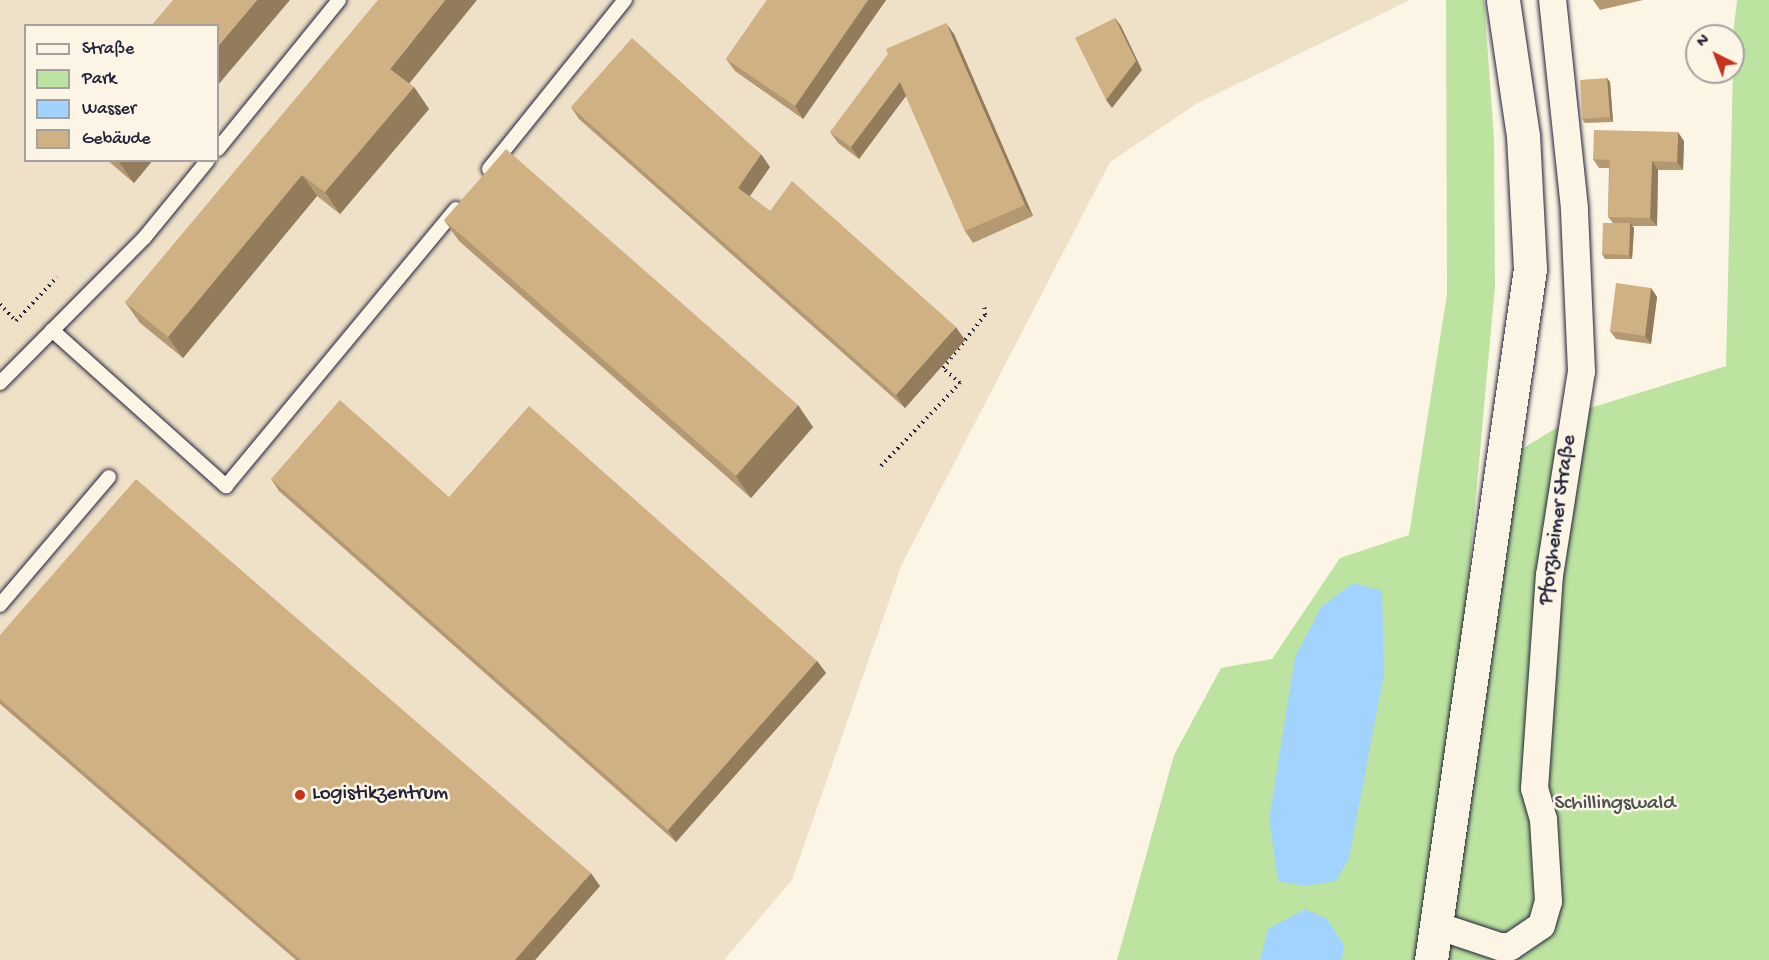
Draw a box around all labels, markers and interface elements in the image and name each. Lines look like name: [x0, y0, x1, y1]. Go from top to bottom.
legend: [24, 24, 219, 162]
north arrow: [1685, 24, 1745, 84]
text: N: [1694, 31, 1714, 52]
text: Straße: [82, 39, 134, 60]
text: Park: [82, 69, 116, 90]
text: Wasser: [82, 99, 136, 120]
text: Gebäude: [82, 129, 150, 150]
street label: Pforzheimer Straße: [1535, 433, 1583, 607]
place label: Logistikzentrum: [312, 782, 448, 808]
marker: Logistikzentrum: [293, 788, 307, 802]
park label: Schillingswald: [1554, 792, 1676, 818]

